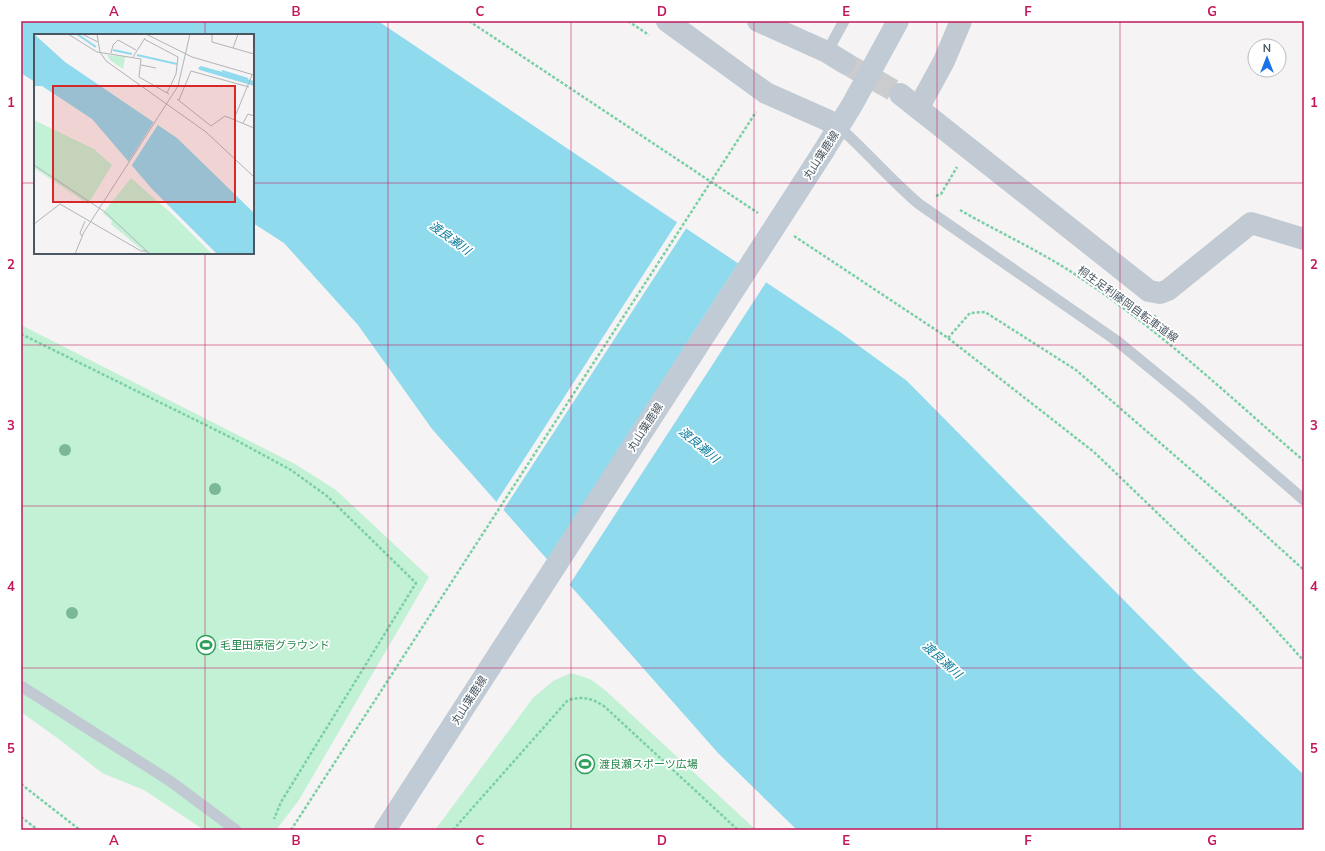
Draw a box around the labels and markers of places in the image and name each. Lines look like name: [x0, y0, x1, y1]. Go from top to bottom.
sports icon: 毛里田原宿グラウンド: [195, 634, 217, 656]
place label: 毛里田原宿グラウンド: [220, 638, 330, 652]
sports icon: 渡良瀬スポーツ広場: [574, 753, 596, 775]
place label: 渡良瀬スポーツ広場: [599, 757, 698, 771]

